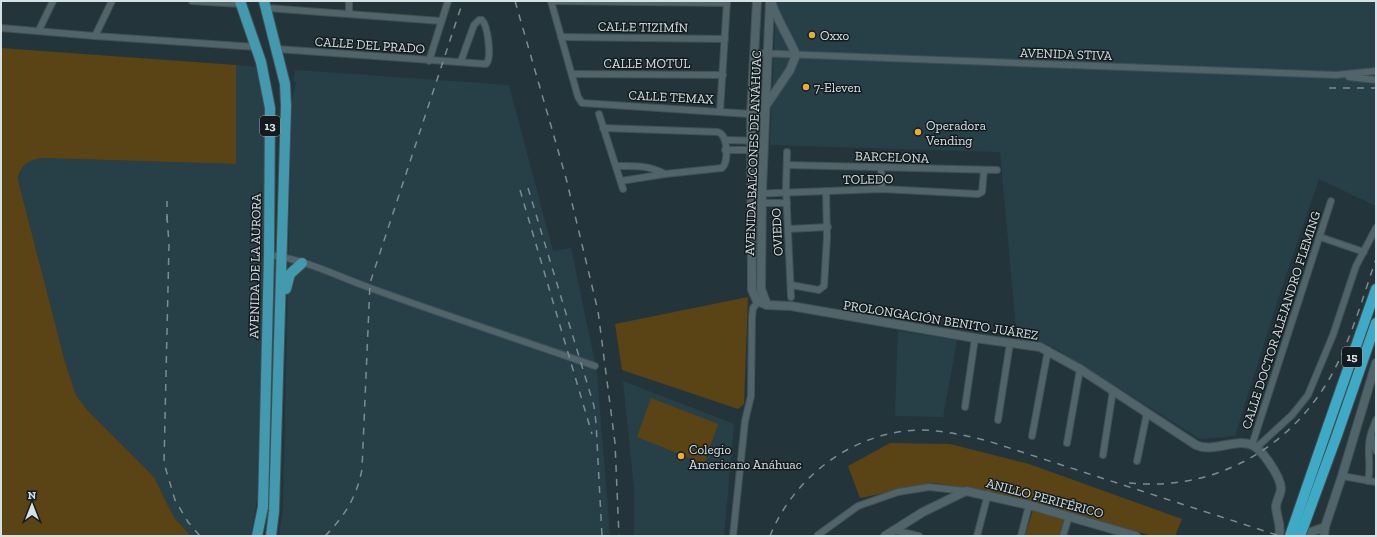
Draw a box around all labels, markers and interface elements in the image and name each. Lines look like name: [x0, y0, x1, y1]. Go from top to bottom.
street label: CALLE TIZIMÍN: [598, 19, 689, 35]
place label: Oxxo: [820, 28, 850, 43]
marker: Oxxo: [807, 30, 817, 40]
street label: CALLE DEL PRADO: [314, 34, 426, 56]
street label: AVENIDA STIVA: [1020, 45, 1113, 63]
street label: AVENIDA BALCONES DE ANÁHUAC: [742, 50, 764, 256]
street label: CALLE MOTUL: [604, 56, 690, 71]
place label: 7-Eleven: [814, 80, 862, 95]
marker: 7-Eleven: [801, 82, 811, 92]
street label: CALLE TEMAX: [628, 87, 715, 107]
road number: 13: [260, 116, 280, 136]
place label: Operadora Vending: [925, 118, 987, 148]
marker: Operadora Vending: [913, 127, 923, 137]
street label: BARCELONA: [855, 148, 930, 166]
street label: TOLEDO: [843, 171, 893, 187]
street label: AVENIDA DE LA AURORA: [246, 193, 264, 339]
street label: OVIEDO: [768, 208, 786, 256]
street label: CALLE DOCTOR ALEJANDRO FLEMING: [1239, 209, 1323, 431]
street label: PROLONGACIÓN BENITO JUÁREZ: [842, 297, 1040, 343]
road number: 15: [1342, 347, 1362, 367]
place label: Colegio Americano Anáhuac: [689, 442, 802, 472]
marker: Colegio Americano Anáhuac: [676, 451, 686, 461]
street label: ANILLO PERIFÉRICO: [985, 475, 1105, 521]
north arrow: [12, 485, 52, 525]
text: N: [28, 489, 37, 502]

